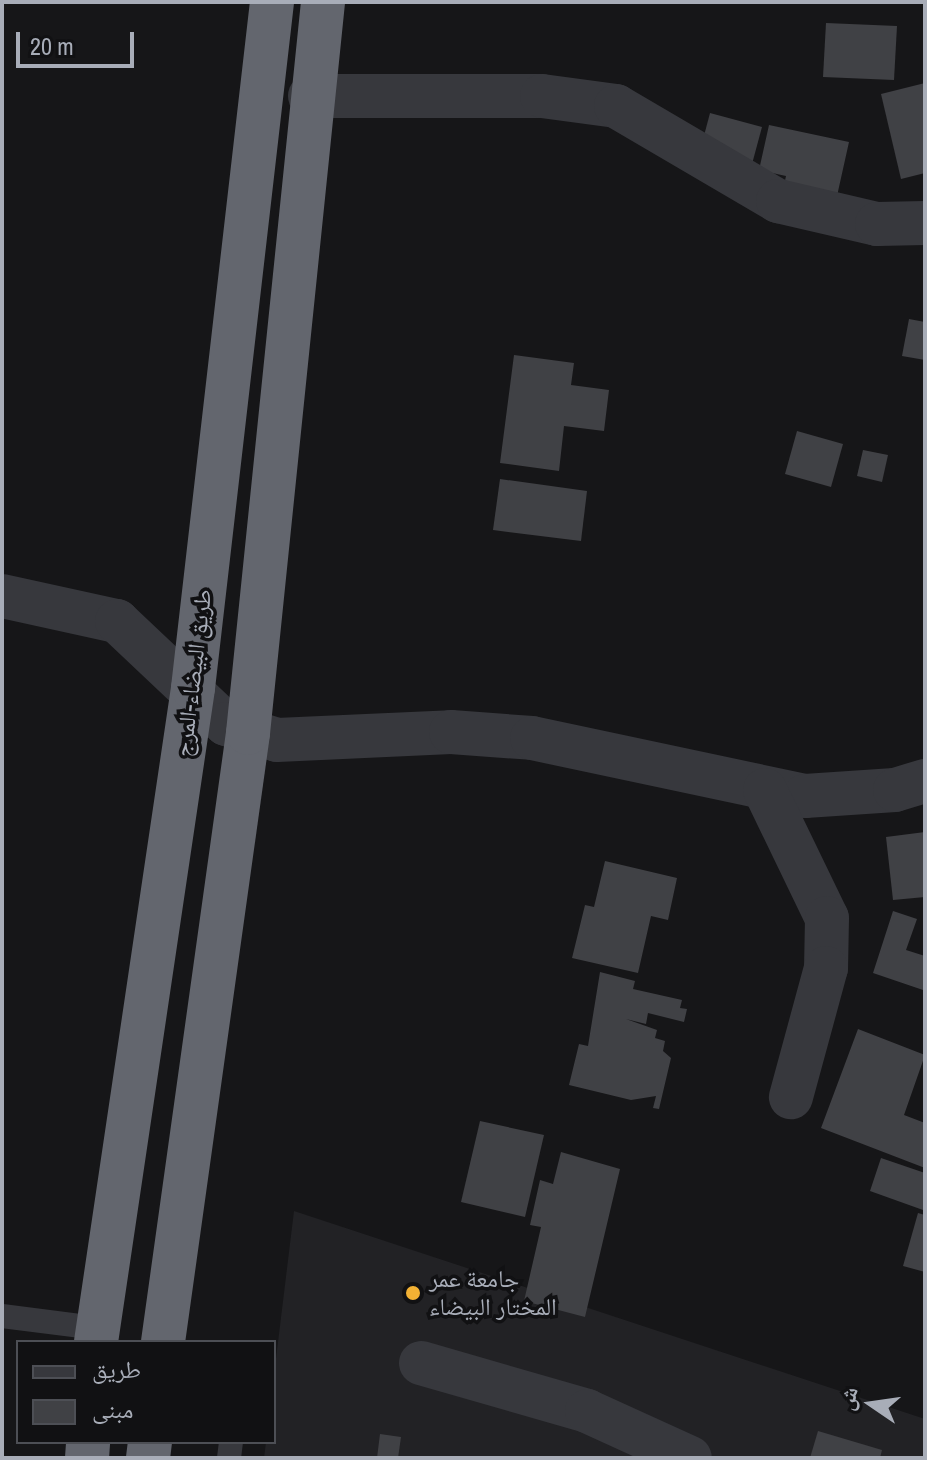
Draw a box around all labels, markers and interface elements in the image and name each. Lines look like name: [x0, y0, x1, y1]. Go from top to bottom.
scale bar: [20, 16, 138, 66]
text: 20 m: [30, 30, 74, 62]
street label: طريق البيضاء-المرج: [168, 588, 218, 758]
place label: جامعة عمر المختار البيضاء: [429, 1265, 557, 1321]
marker: جامعة عمر المختار البيضاء: [404, 1284, 422, 1302]
legend: [16, 1340, 276, 1444]
text: طريق: [92, 1353, 141, 1385]
north arrow: [831, 1364, 911, 1444]
text: ش: [830, 1384, 865, 1413]
text: مبنى: [92, 1393, 133, 1425]

